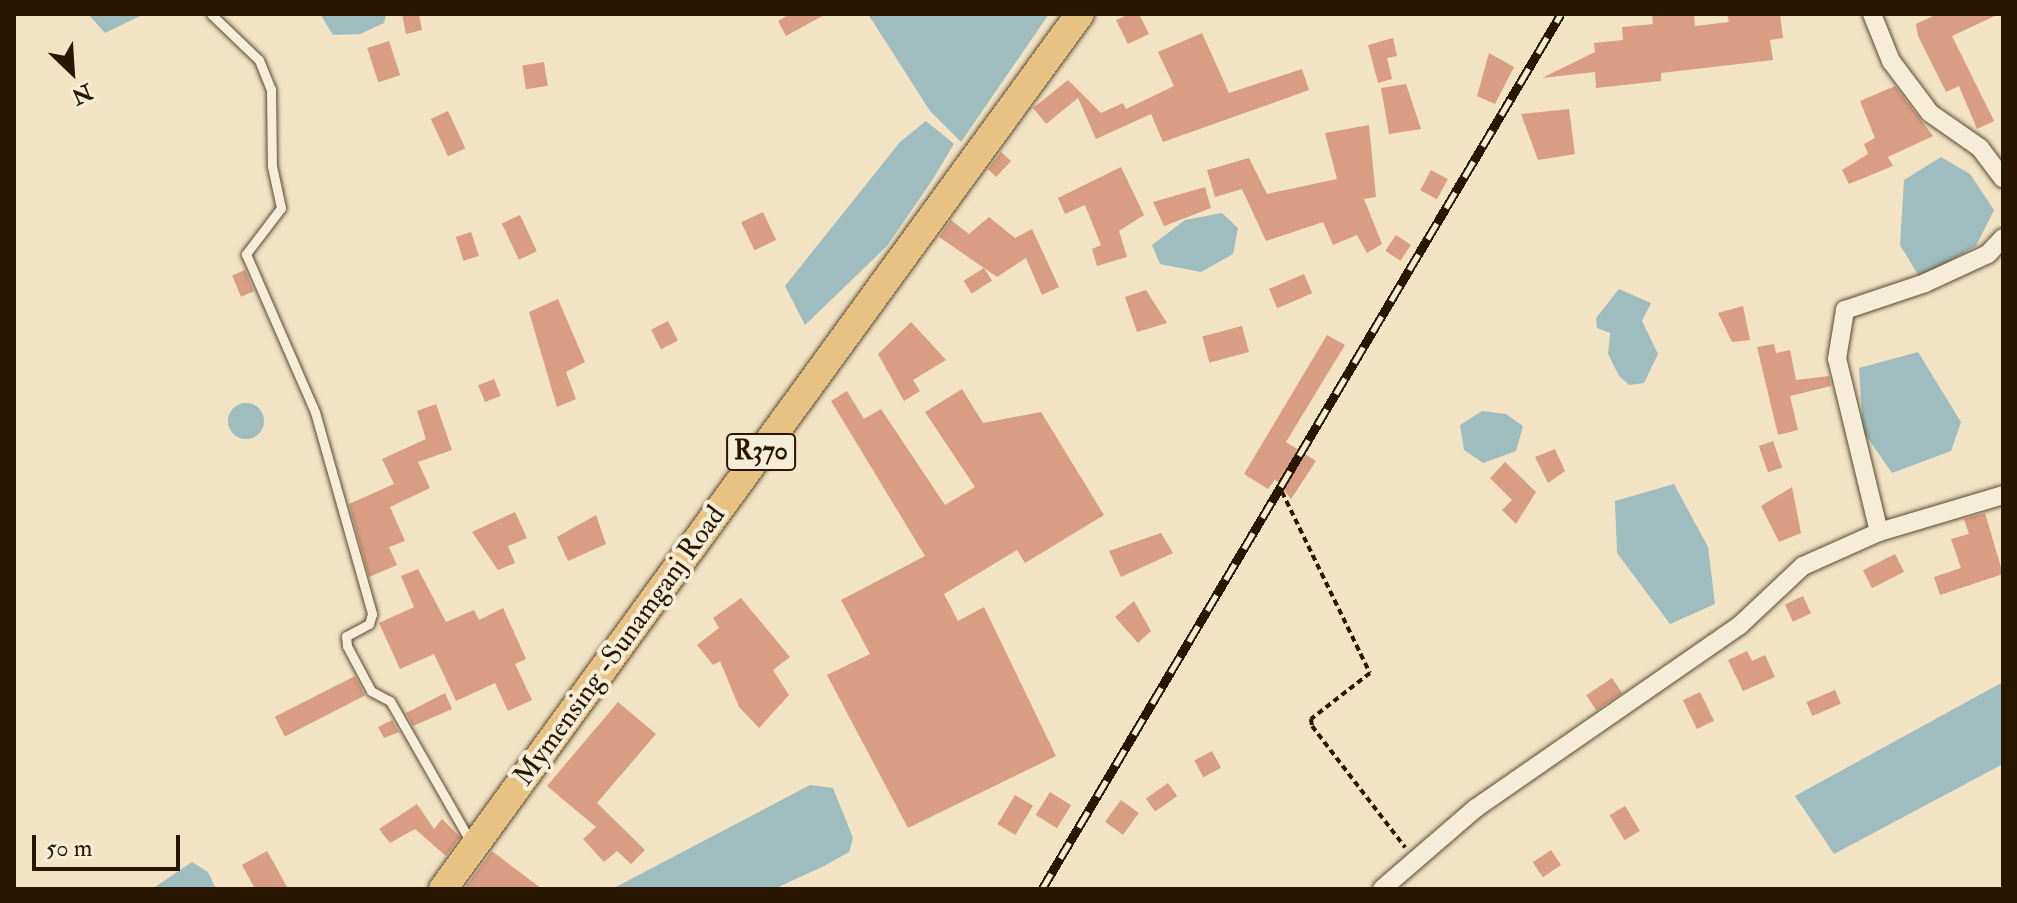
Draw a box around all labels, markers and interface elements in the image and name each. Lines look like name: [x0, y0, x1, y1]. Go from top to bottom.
north arrow: [32, 32, 112, 112]
text: N: [67, 77, 97, 111]
road number: R370: [725, 430, 797, 474]
street label: Mymensing -Sunamganj Road: [507, 499, 733, 793]
scale bar: [36, 819, 184, 869]
text: 50 m: [46, 833, 92, 864]

